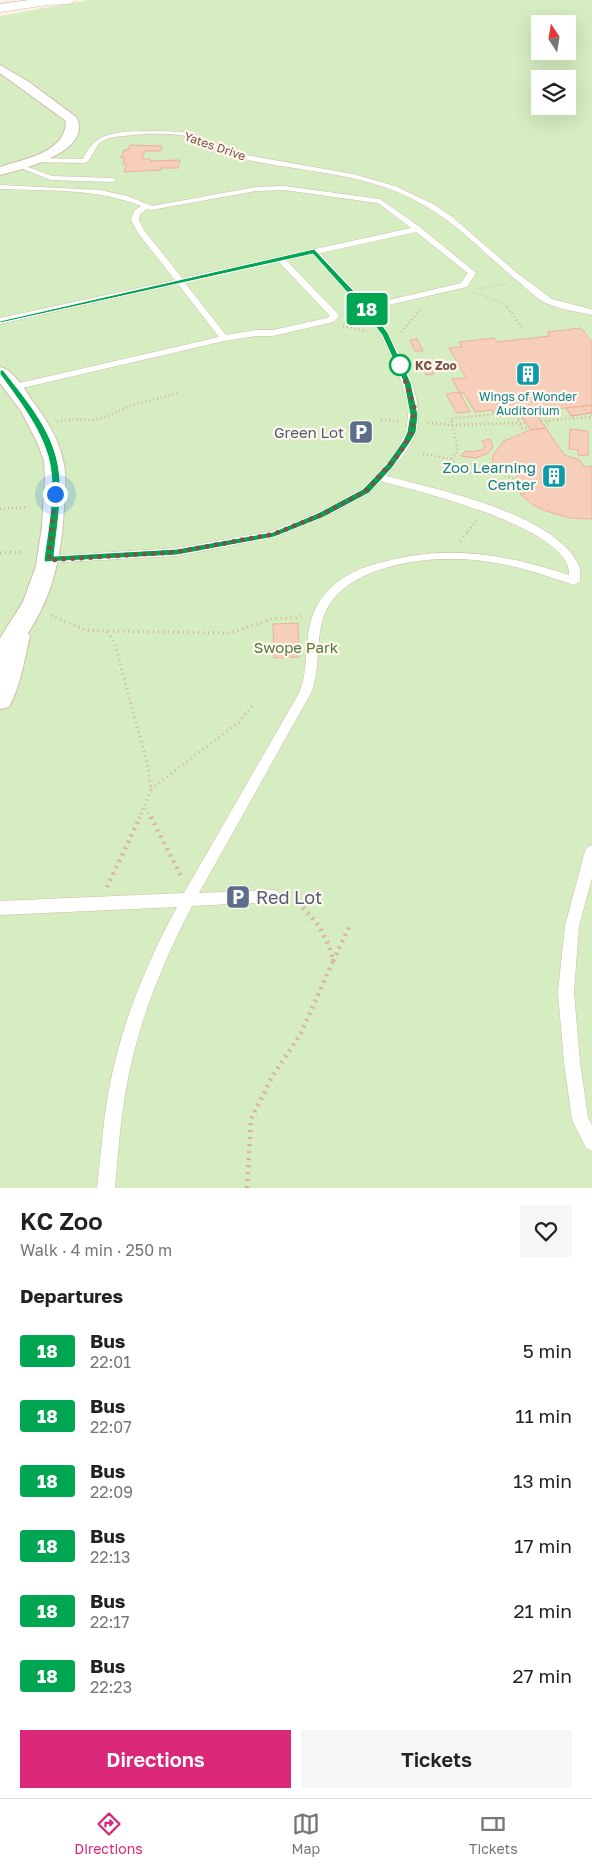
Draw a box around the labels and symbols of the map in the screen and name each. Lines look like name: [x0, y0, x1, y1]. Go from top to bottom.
north arrow: [531, 15, 576, 60]
street label: Yates Drive: [182, 128, 248, 164]
line badge: 18: [344, 293, 390, 325]
marker: KC Zoo: [389, 354, 411, 376]
place label: KC Zoo: [415, 358, 457, 373]
building icon: Wings of Wonder Auditorium: [515, 361, 541, 387]
place label: Wings of Wonder Auditorium: [479, 389, 577, 418]
parking icon: Green Lot: [348, 419, 374, 445]
place label: Green Lot: [274, 423, 344, 441]
place label: Zoo Learning Center: [442, 458, 536, 493]
building icon: Zoo Learning Center: [541, 463, 567, 489]
your location: [43, 482, 68, 507]
park label: Swope Park: [254, 638, 339, 656]
parking icon: Red Lot: [225, 884, 251, 910]
place label: Red Lot: [256, 886, 322, 908]

